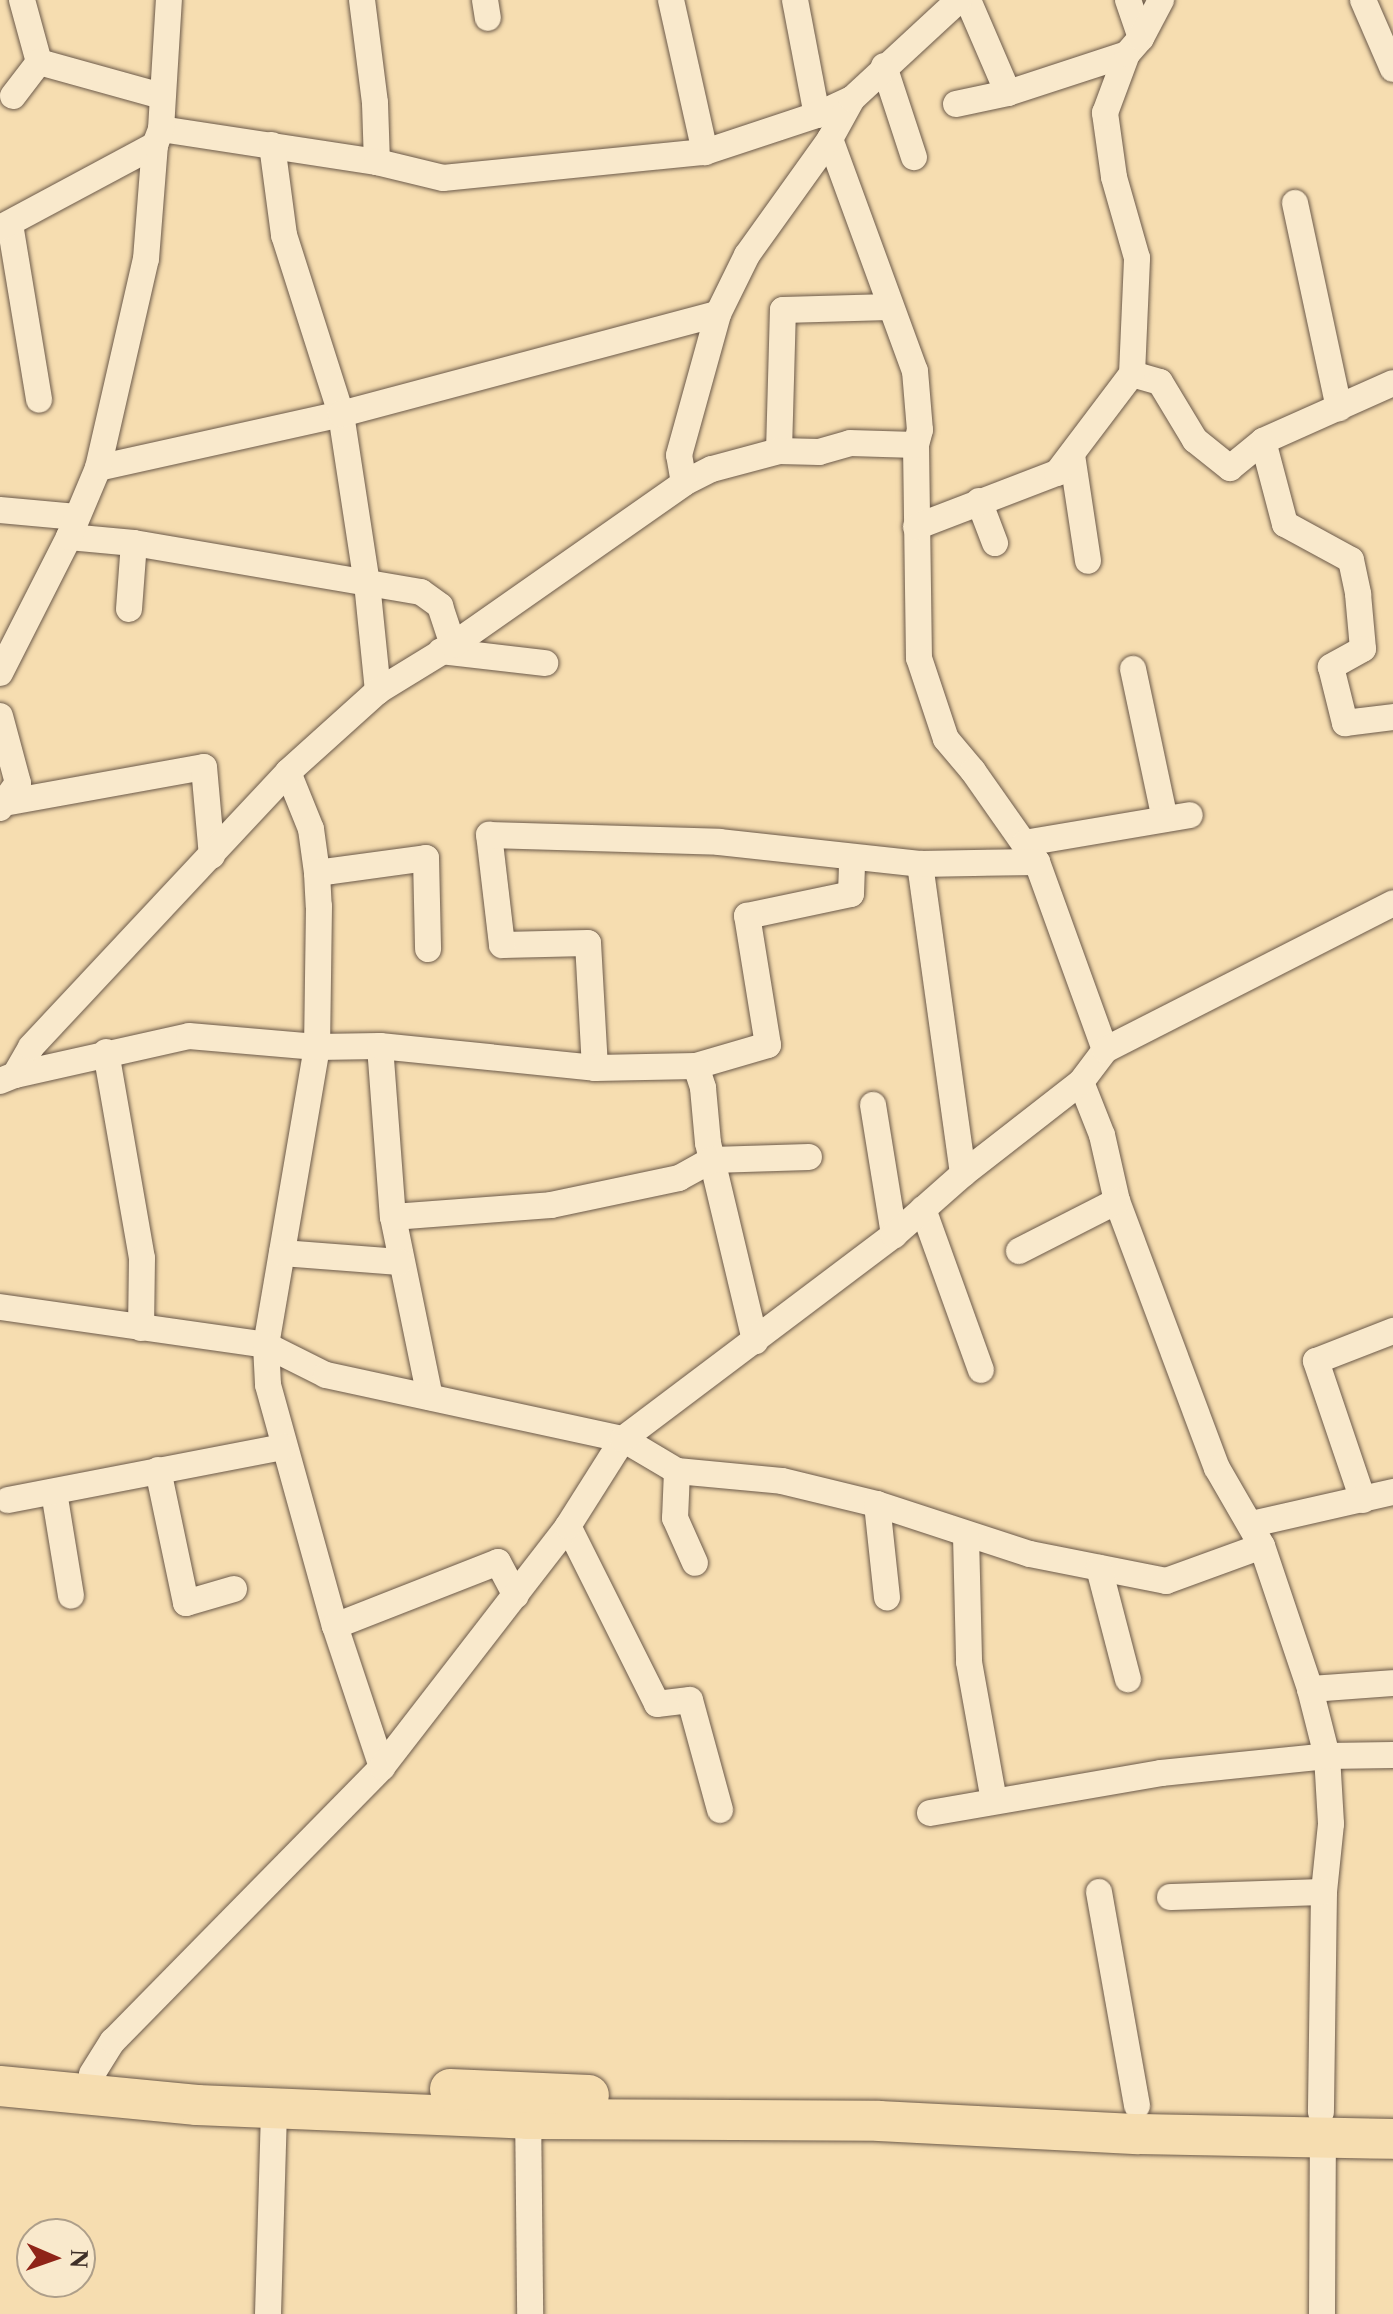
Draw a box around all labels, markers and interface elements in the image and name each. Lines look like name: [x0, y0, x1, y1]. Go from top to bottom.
north arrow: [16, 2218, 96, 2298]
text: N: [65, 2249, 92, 2269]

